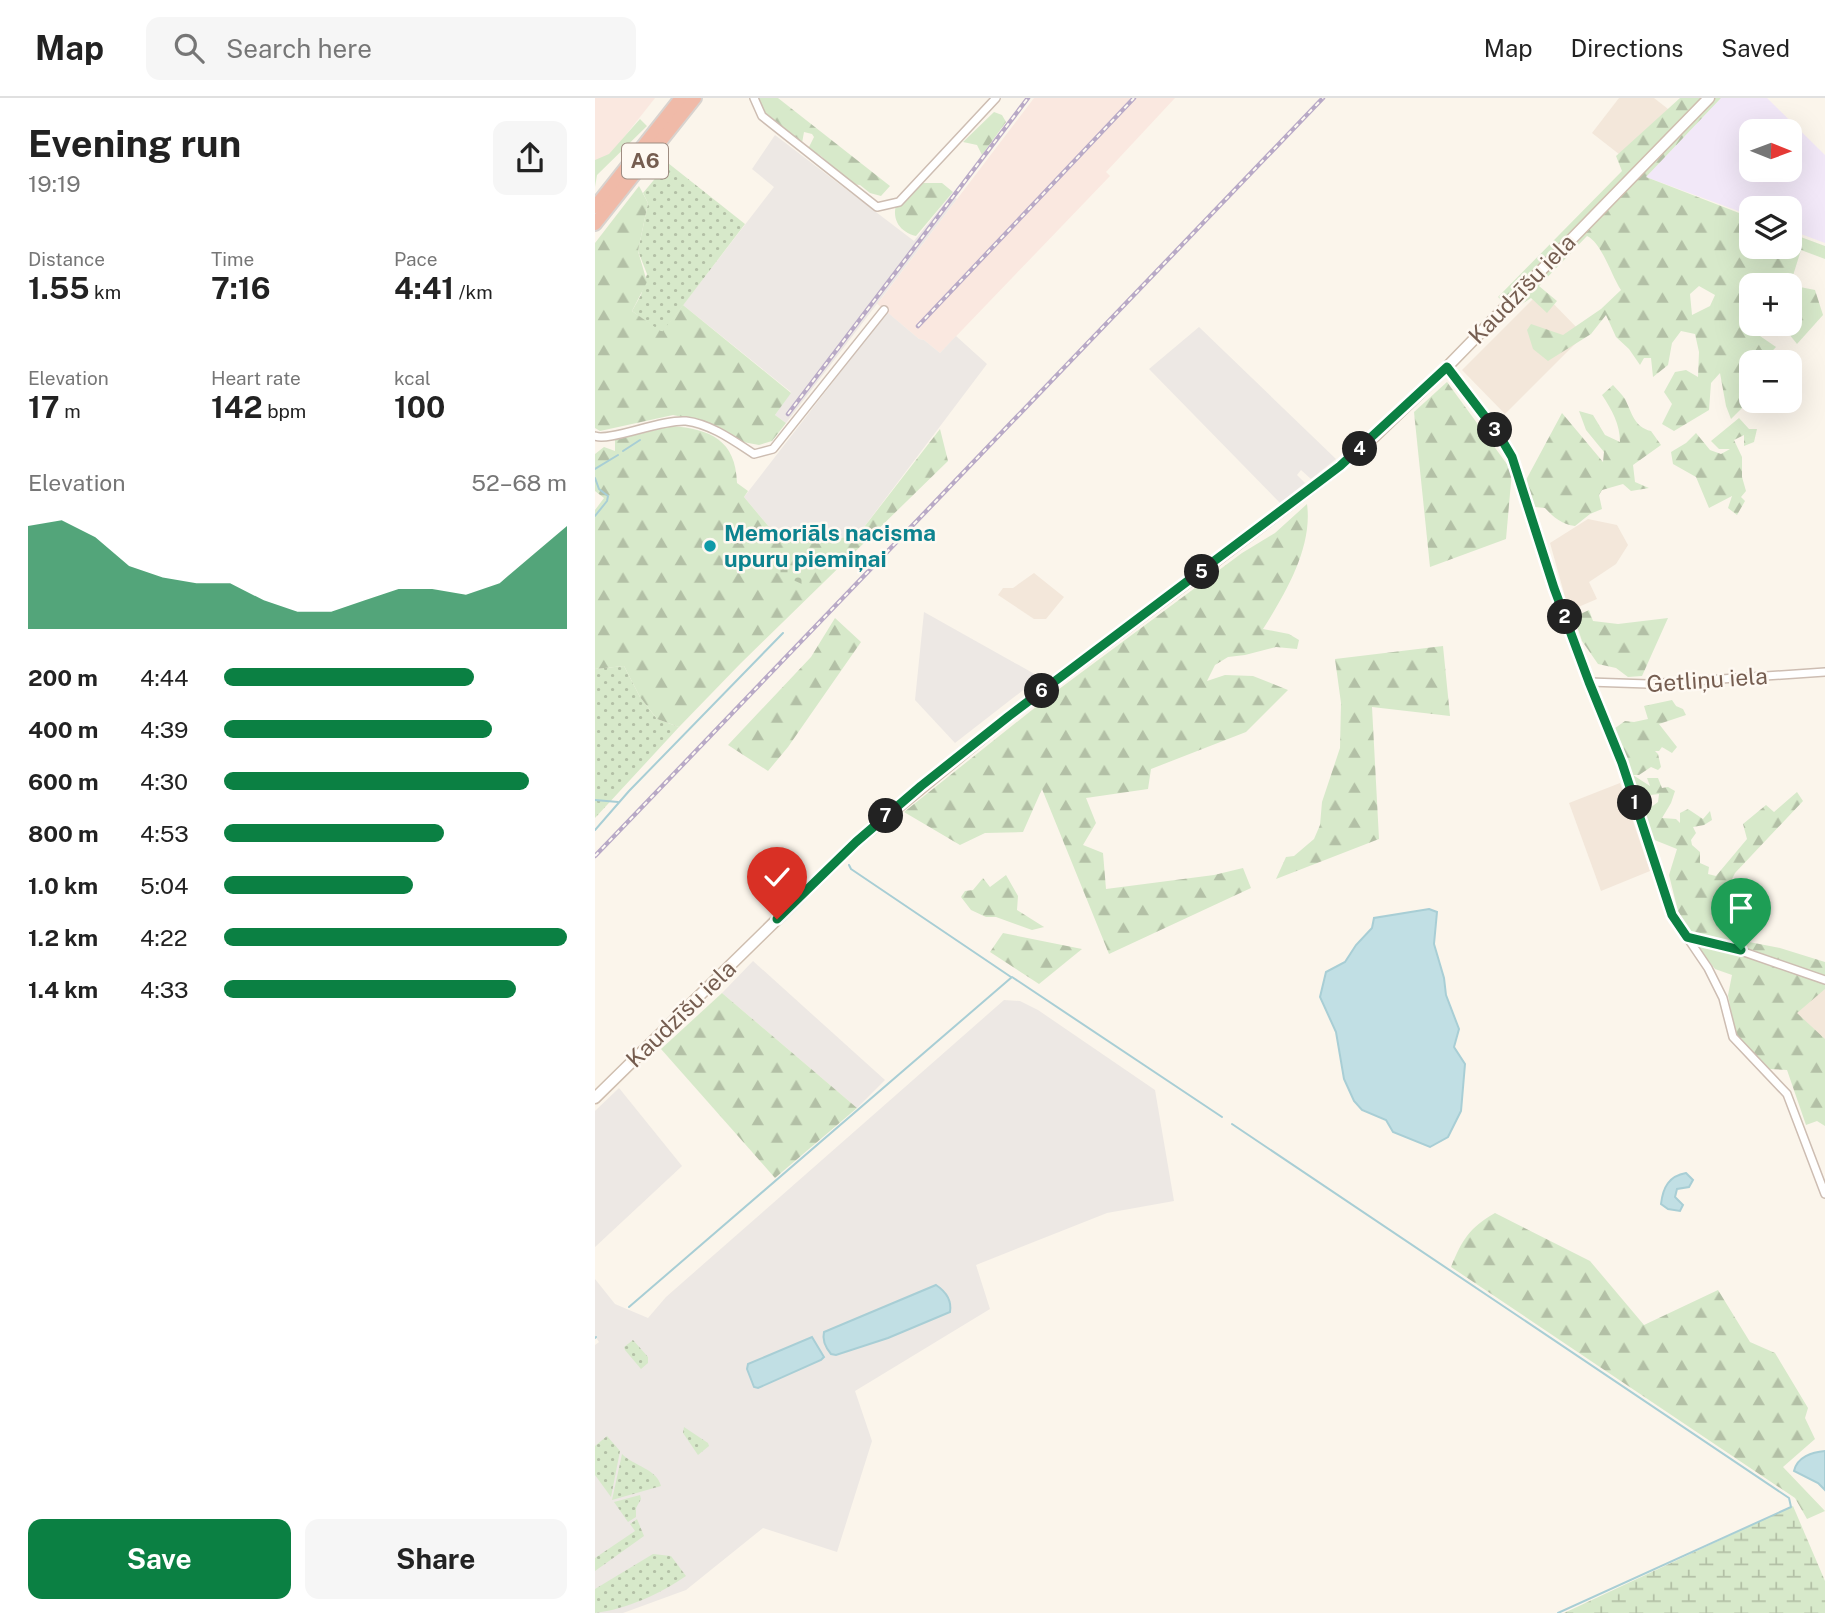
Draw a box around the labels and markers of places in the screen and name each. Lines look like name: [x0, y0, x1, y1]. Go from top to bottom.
pin: 3: [1478, 412, 1513, 448]
pin: 4: [1343, 432, 1377, 466]
place label: Memoriāls nacisma upuru piemiņai: [724, 519, 936, 572]
marker: Memoriāls nacisma upuru piemiņai: [702, 538, 718, 554]
pin: 5: [1185, 554, 1219, 589]
pin: 2: [1548, 600, 1583, 634]
pin: 6: [1025, 674, 1059, 708]
pin: 1: [1618, 786, 1653, 820]
pin: 7: [869, 798, 903, 834]
pin: [747, 847, 807, 919]
pin: [1711, 878, 1771, 950]

